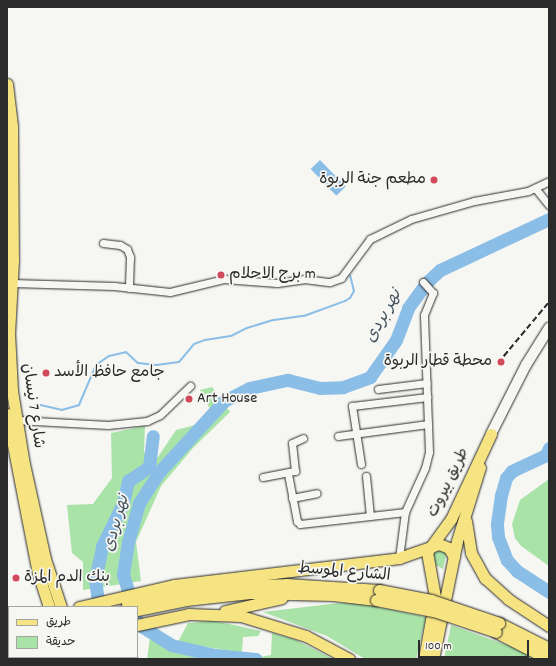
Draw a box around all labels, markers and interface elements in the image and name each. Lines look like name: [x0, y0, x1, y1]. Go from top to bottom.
place label: مطعم جنة الربوة: [319, 170, 426, 190]
marker: مطعم جنة الربوة: [429, 175, 439, 185]
place label: برج الاحلام m: [229, 265, 316, 285]
marker: برج الاحلام m: [216, 270, 226, 280]
water label: نهر بردى: [362, 287, 408, 347]
place label: محطة قطار الربوة: [384, 352, 492, 372]
marker: محطة قطار الربوة: [495, 356, 507, 368]
street label: شارع 7 نيسان: [17, 362, 47, 450]
place label: جامع حافظ الأسد: [54, 363, 165, 383]
marker: جامع حافظ الأسد: [41, 368, 51, 378]
place label: Art House: [197, 389, 257, 409]
marker: Art House: [184, 394, 194, 404]
street label: طريق بيروت: [424, 445, 474, 521]
water label: نهر بردى: [100, 493, 136, 555]
street label: الشارع الموسط: [297, 559, 391, 587]
place label: بنك الدم المزة: [24, 568, 110, 588]
marker: بنك الدم المزة: [11, 573, 21, 583]
legend: [8, 606, 138, 658]
text: طريق: [46, 614, 71, 631]
scale bar: [420, 632, 531, 658]
text: حديقة: [46, 634, 75, 651]
text: 100 m: [425, 638, 452, 655]

